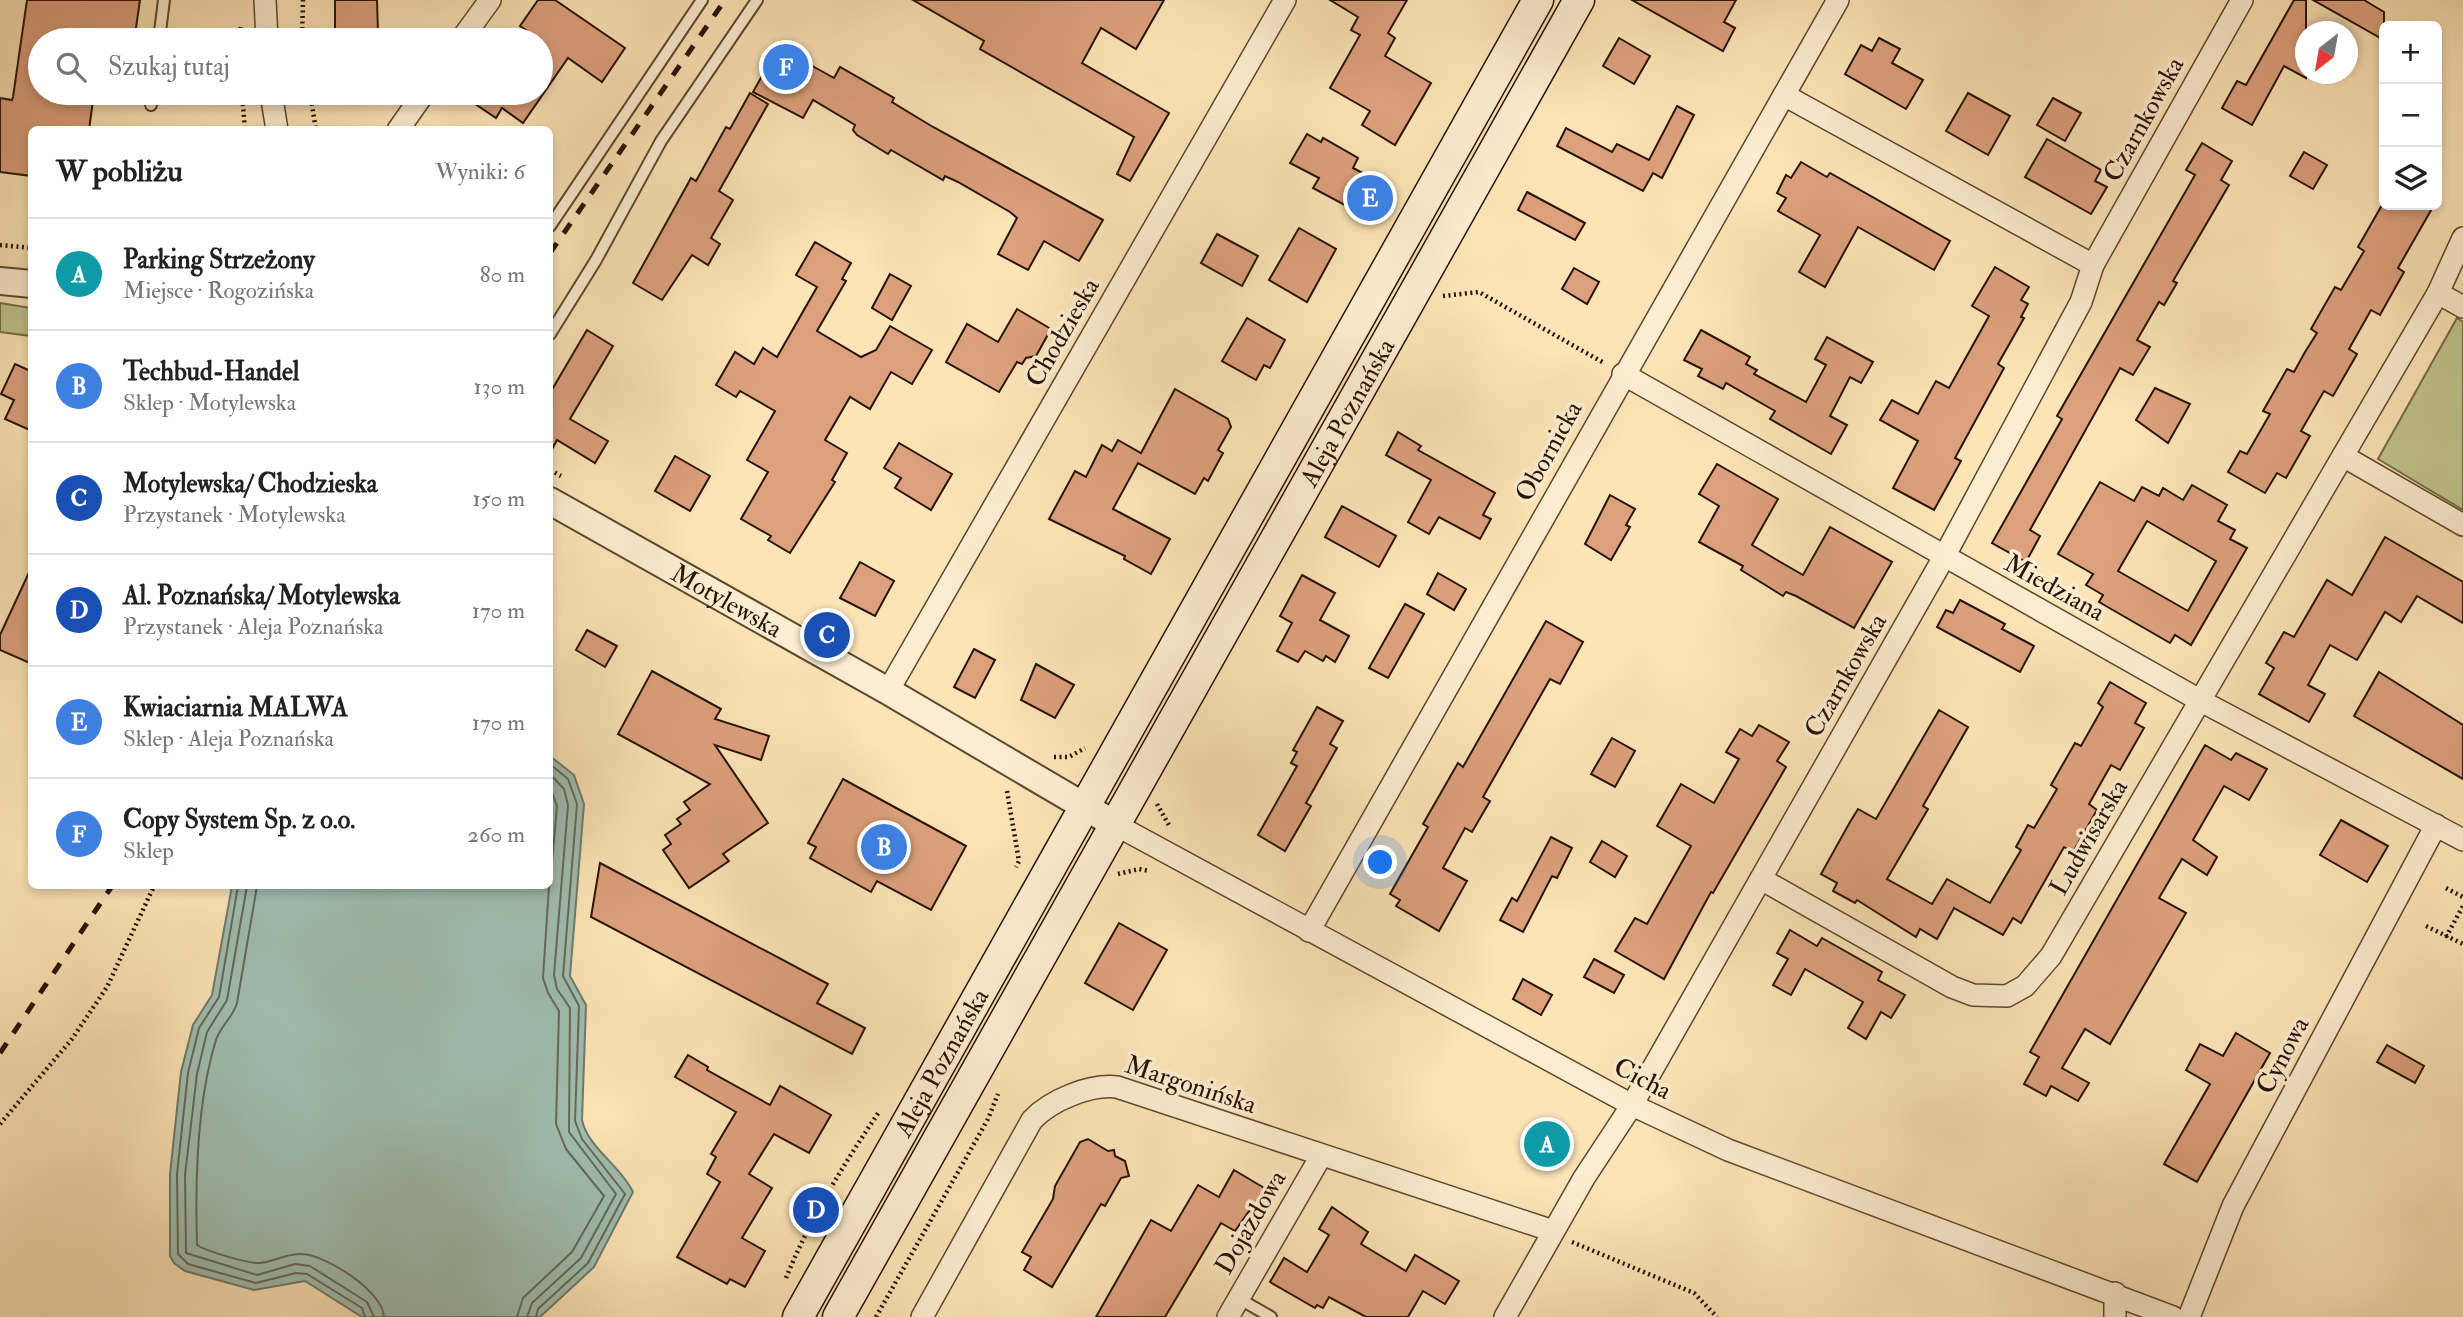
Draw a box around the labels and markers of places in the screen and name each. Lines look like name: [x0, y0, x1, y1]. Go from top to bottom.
pin: F: [763, 41, 809, 93]
pin: E: [1347, 172, 1393, 224]
pin: C: [804, 609, 850, 661]
pin: B: [861, 821, 907, 873]
pin: A: [1524, 1118, 1570, 1170]
pin: D: [793, 1184, 839, 1236]

